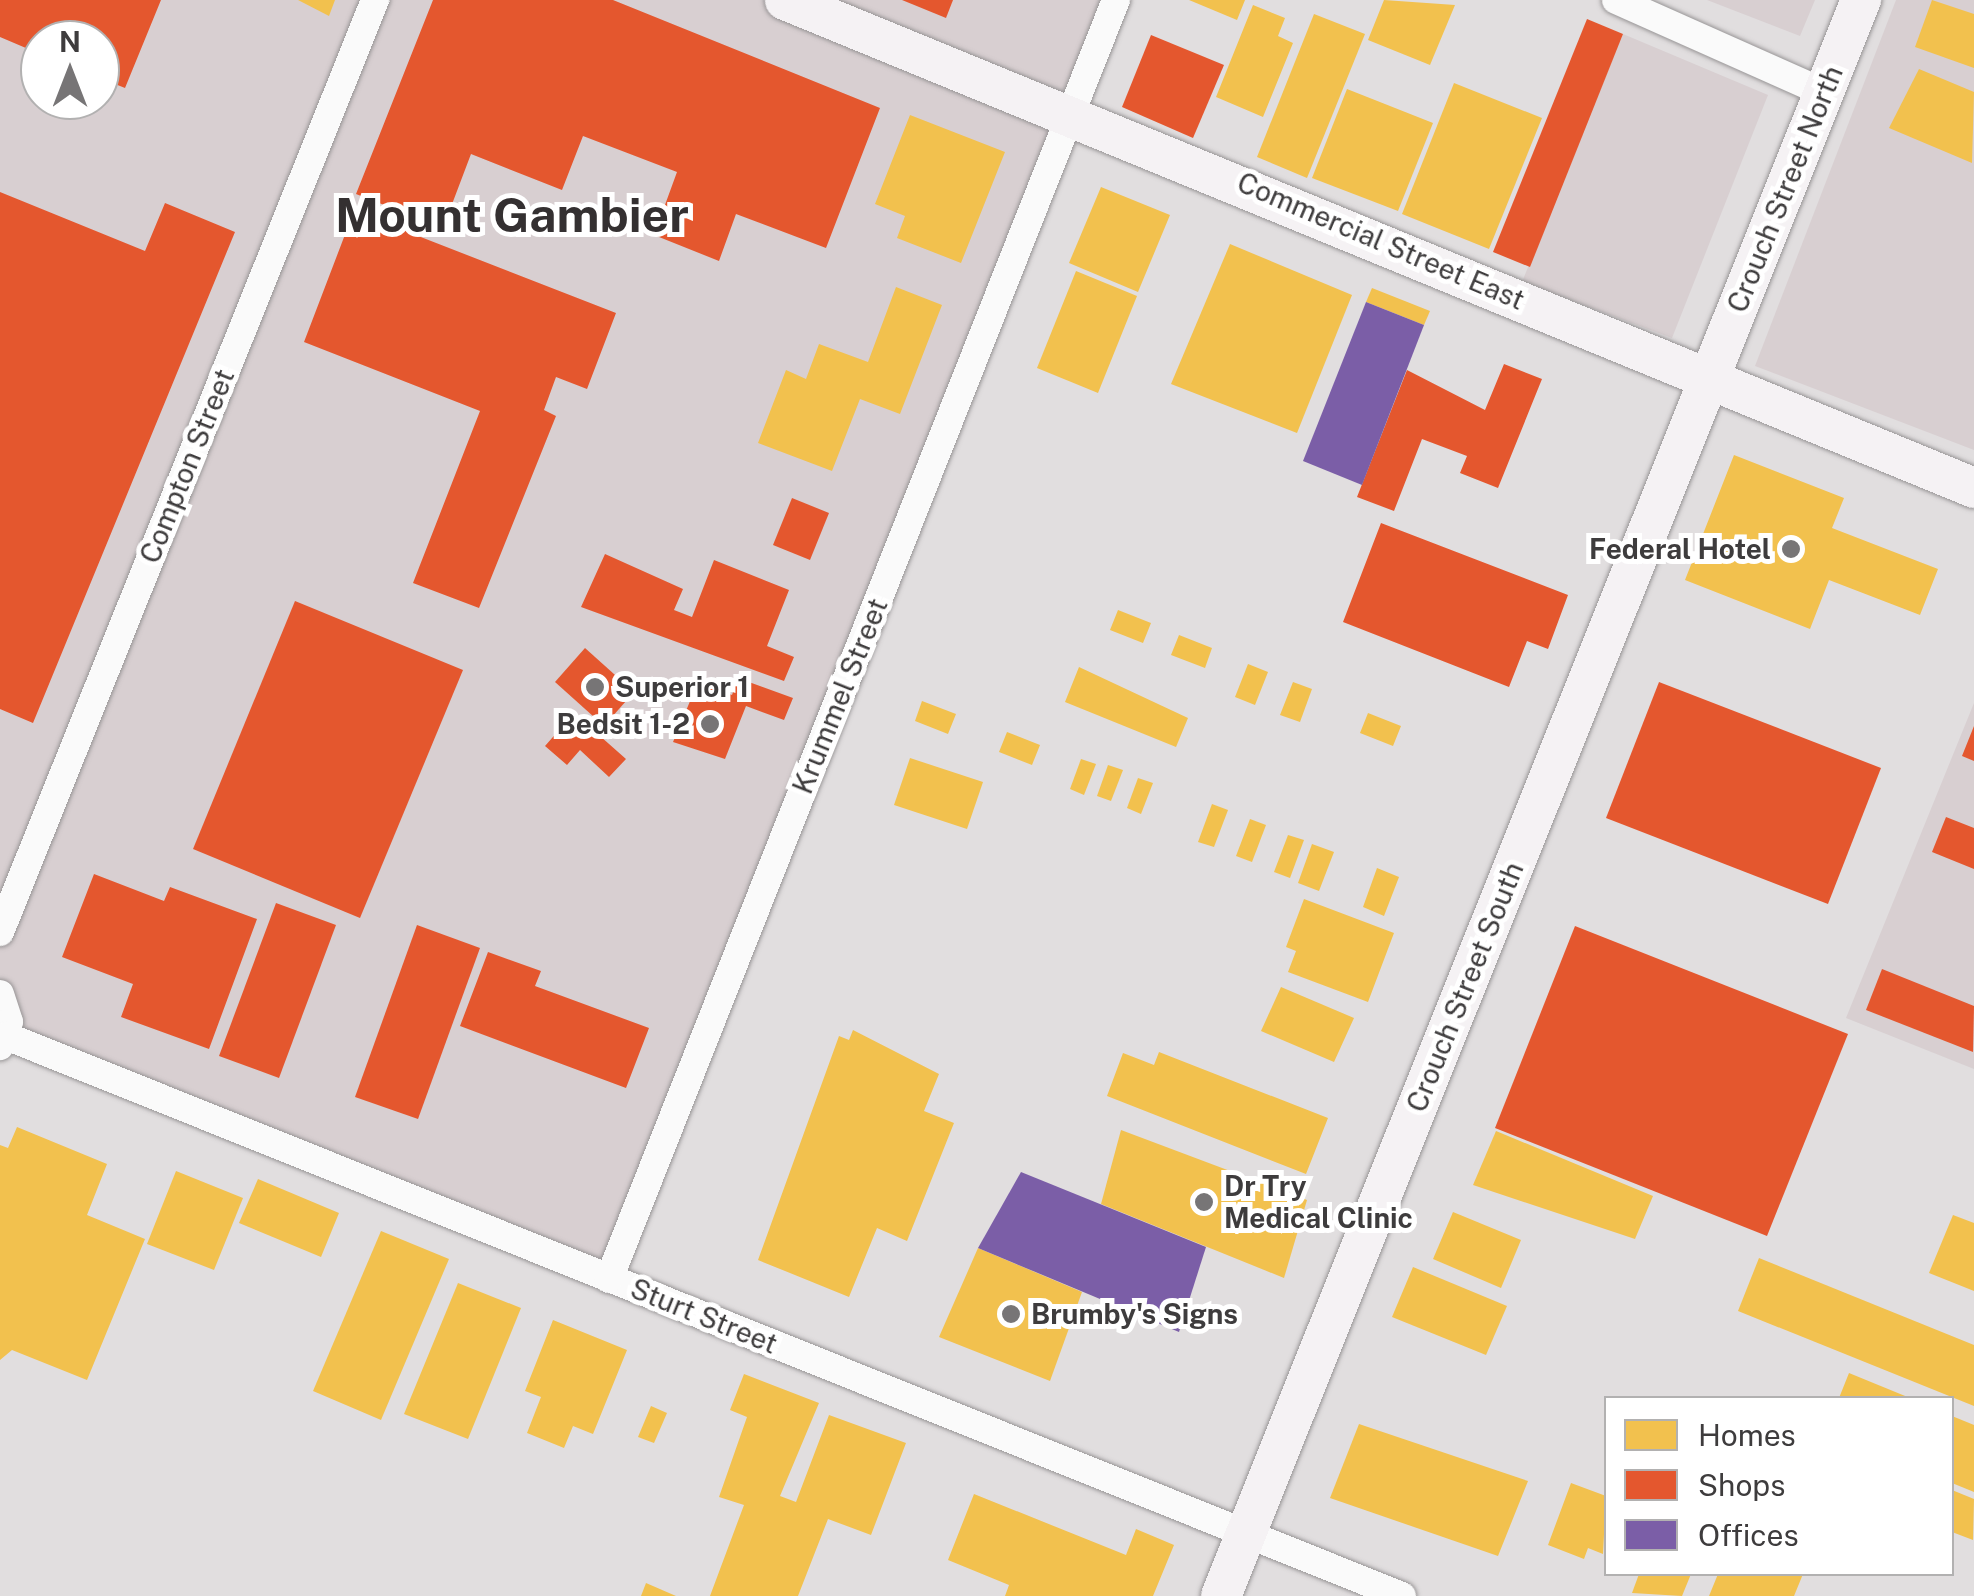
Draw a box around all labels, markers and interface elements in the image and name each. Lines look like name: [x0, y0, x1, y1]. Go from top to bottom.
north arrow: [20, 20, 120, 120]
text: N: [59, 25, 81, 58]
street label: Crouch Street North: [1720, 61, 1850, 317]
street label: Commercial Street East: [1232, 165, 1530, 317]
district label: Mount Gambier: [335, 186, 689, 244]
street label: Compton Street: [133, 364, 241, 568]
place label: Federal Hotel: [1589, 532, 1771, 566]
marker: Federal Hotel: [1780, 538, 1802, 560]
street label: Krummel Street: [785, 593, 895, 799]
place label: Superior 1: [615, 670, 749, 704]
marker: Superior 1: [584, 676, 606, 698]
place label: Bedsit 1-2: [556, 707, 690, 741]
marker: Bedsit 1-2: [699, 713, 721, 735]
street label: Crouch Street South: [1400, 857, 1530, 1117]
place label: Dr Try Medical Clinic: [1224, 1169, 1413, 1235]
marker: Dr Try Medical Clinic: [1193, 1191, 1215, 1213]
street label: Sturt Street: [626, 1271, 782, 1361]
place label: Brumby's Signs: [1031, 1297, 1238, 1331]
marker: Brumby's Signs: [1000, 1303, 1022, 1325]
legend: [1604, 1396, 1954, 1576]
text: Homes: [1698, 1417, 1796, 1453]
text: Shops: [1698, 1467, 1785, 1503]
text: Offices: [1698, 1517, 1799, 1553]

